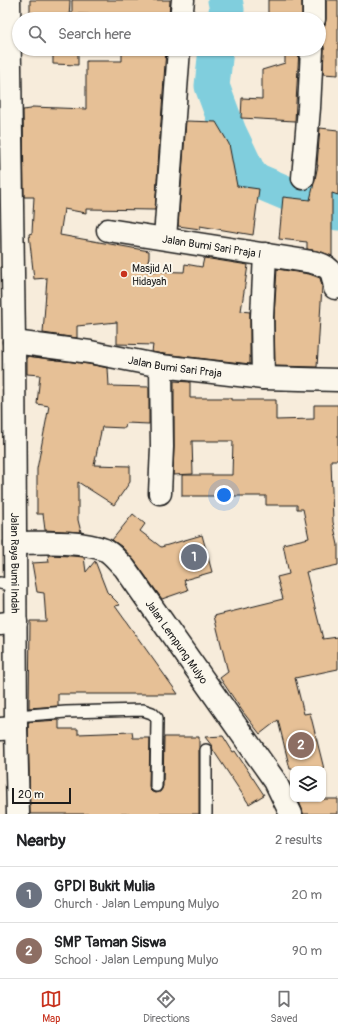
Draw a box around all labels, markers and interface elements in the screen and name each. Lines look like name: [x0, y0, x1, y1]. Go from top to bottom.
search box: [12, 12, 326, 56]
icon: search: [26, 23, 48, 45]
text: Search here: [58, 25, 131, 44]
street label: Jalan Bumi Sari Praja I: [161, 232, 262, 260]
place label: Masjid Al Hidayah: [132, 262, 172, 288]
marker: Masjid Al Hidayah: [119, 269, 129, 279]
street label: Jalan Bumi Sari Praja: [127, 353, 223, 380]
your location: [214, 485, 234, 505]
street label: Jalan Raya Bumi Indah: [8, 513, 22, 613]
pin: 1: [181, 542, 207, 572]
street label: Jalan Lempung Mulyo: [143, 597, 211, 686]
pin: 2: [288, 730, 314, 760]
map controls: [290, 766, 326, 802]
button: layers: [290, 766, 326, 802]
scale bar: [12, 786, 71, 805]
text: 20 m: [18, 788, 44, 801]
text: Nearby: [16, 830, 65, 851]
text: 2 results: [275, 832, 322, 848]
text: GPDI Bukit Mulia: [54, 877, 155, 896]
text: 1: [26, 887, 32, 903]
text: 20 m: [291, 887, 322, 903]
text: Church · Jalan Lempung Mulyo: [54, 896, 219, 912]
text: SMP Taman Siswa: [54, 933, 166, 952]
text: 2: [25, 943, 33, 959]
text: 90 m: [292, 943, 322, 959]
text: School · Jalan Lempung Mulyo: [54, 952, 218, 968]
tab: Map: [40, 988, 62, 1025]
tab: Directions: [143, 988, 190, 1025]
tab: Saved: [270, 988, 298, 1025]

